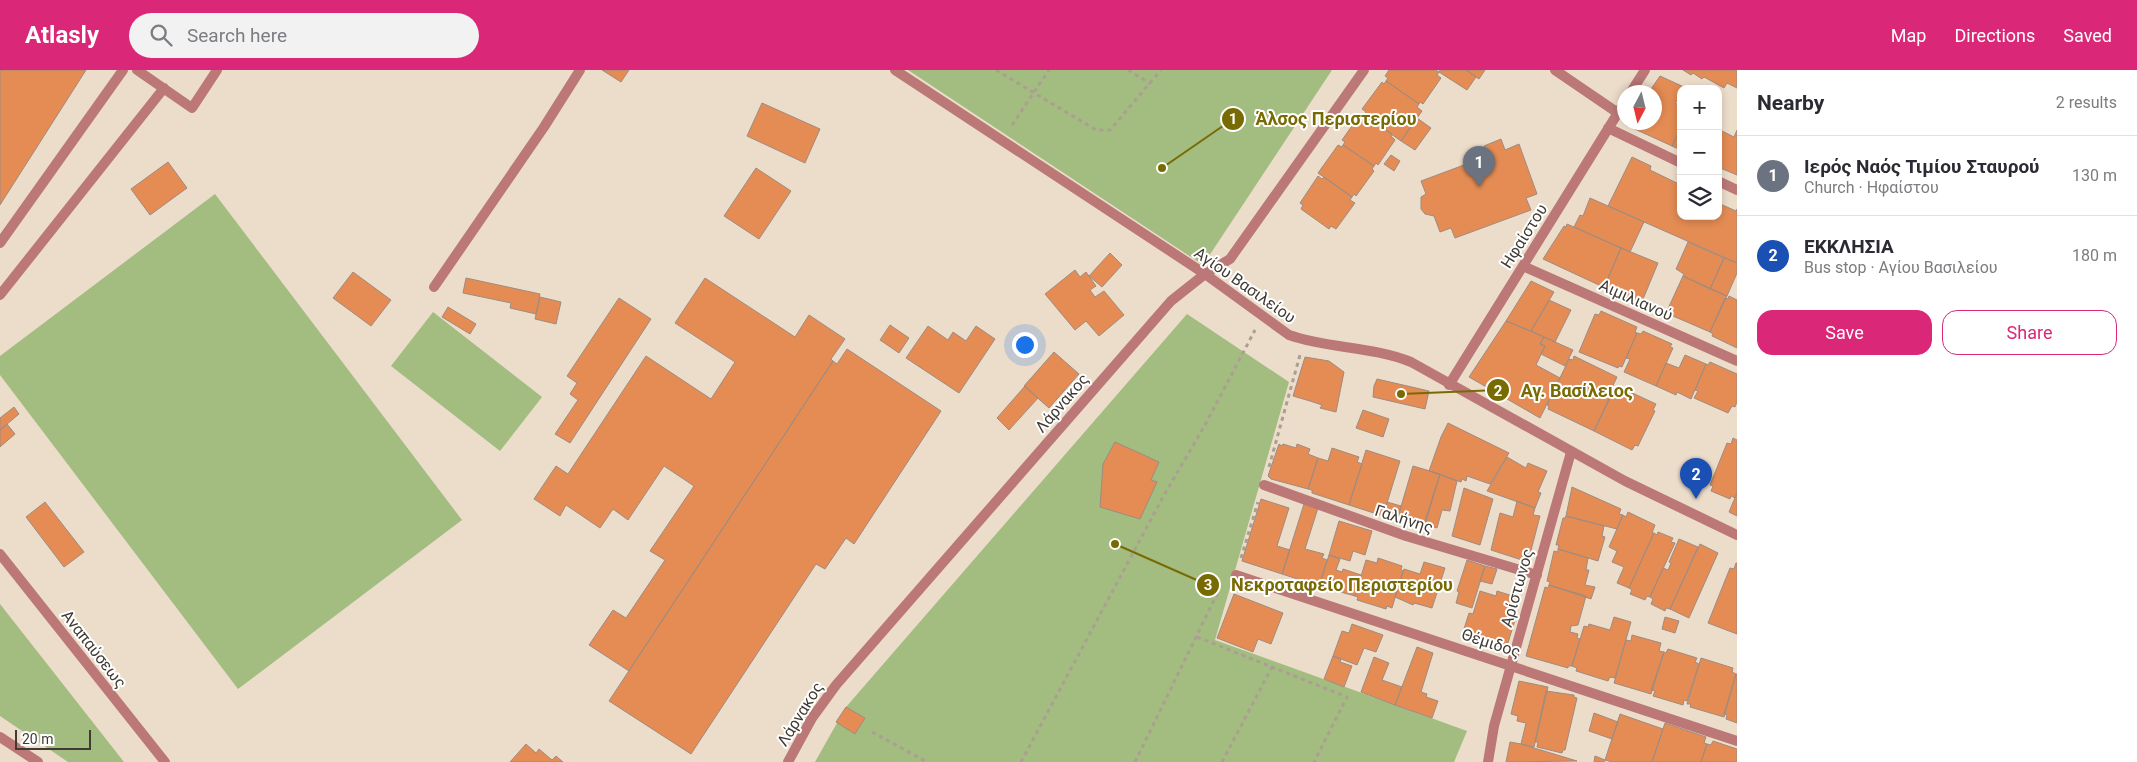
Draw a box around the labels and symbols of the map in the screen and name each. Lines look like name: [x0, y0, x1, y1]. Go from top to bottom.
north arrow: [1617, 85, 1662, 130]
callout: Άλσος Περιστερίου: [1221, 102, 1427, 135]
text: Άλσος Περιστερίου: [1255, 108, 1417, 129]
text: 1: [1229, 110, 1237, 128]
pin: 1: [1463, 146, 1495, 187]
street label: Ηφαίστου: [1497, 200, 1551, 272]
street label: Αγίου Βασιλείου: [1191, 243, 1299, 327]
street label: Αιμιλιανού: [1596, 275, 1676, 325]
your location: [1012, 332, 1038, 358]
street label: Λάρνακος: [1031, 370, 1093, 436]
callout: Αγ. Βασίλειος: [1485, 374, 1643, 407]
text: Αγ. Βασίλειος: [1521, 380, 1633, 401]
text: 2: [1494, 382, 1503, 400]
pin: 2: [1680, 458, 1712, 499]
street label: Γαλήνης: [1373, 501, 1435, 537]
street label: Αρίστωνος: [1497, 547, 1537, 629]
callout: Νεκροταφείο Περιστερίου: [1196, 568, 1463, 601]
text: Νεκροταφείο Περιστερίου: [1231, 574, 1453, 595]
text: 3: [1204, 576, 1212, 594]
street label: Αναπαύσεως: [58, 606, 130, 692]
street label: Θέμιδος: [1459, 625, 1523, 661]
street label: Λάρνακος: [773, 678, 827, 750]
scale bar: [15, 727, 91, 750]

